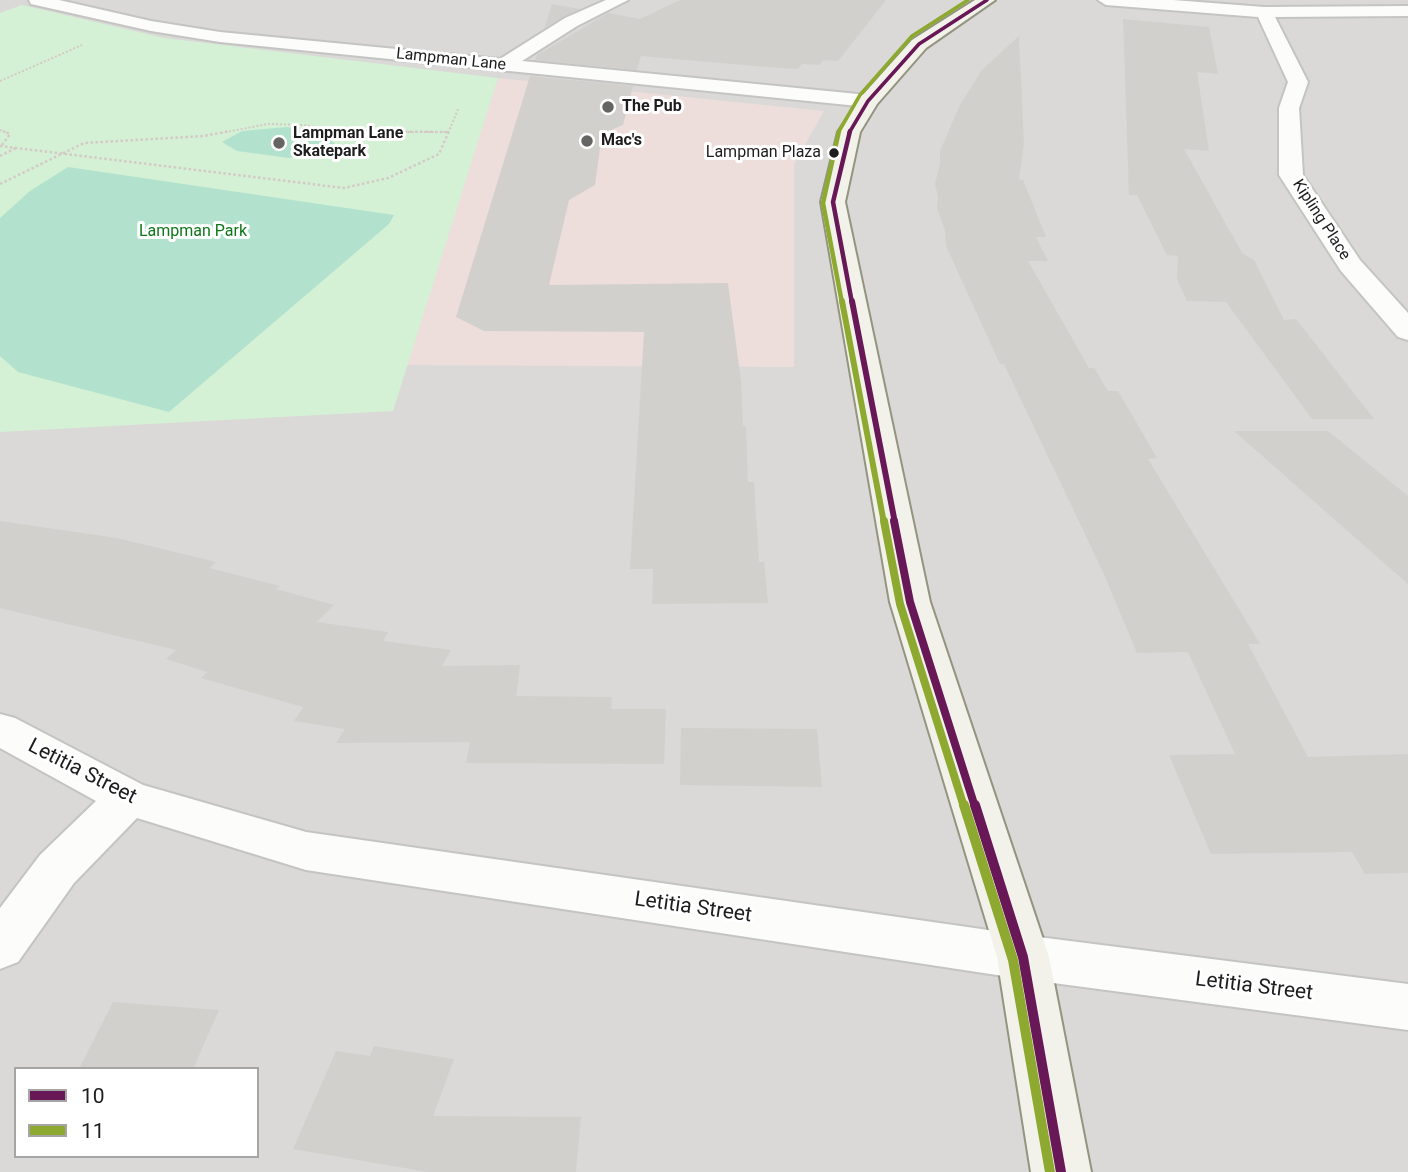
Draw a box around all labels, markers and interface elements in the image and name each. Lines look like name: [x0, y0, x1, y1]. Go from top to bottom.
street label: Lampman Lane: [395, 45, 507, 75]
place label: The Pub: [622, 97, 682, 117]
marker: The Pub: [600, 99, 616, 115]
place label: Lampman Lane Skatepark: [293, 124, 403, 162]
place label: Mac's: [601, 131, 642, 151]
marker: Mac's: [579, 133, 595, 149]
marker: Lampman Lane Skatepark: [271, 135, 287, 151]
place label: Lampman Plaza: [706, 143, 821, 163]
marker: Lampman Plaza: [827, 146, 841, 160]
street label: Kipling Place: [1288, 176, 1354, 264]
park label: Lampman Park: [139, 222, 247, 242]
street label: Letitia Street: [24, 734, 140, 810]
street label: Letitia Street: [633, 887, 753, 929]
street label: Letitia Street: [1194, 967, 1314, 1007]
legend: [14, 1067, 259, 1158]
text: 10: [81, 1084, 105, 1108]
text: 11: [81, 1119, 105, 1143]

